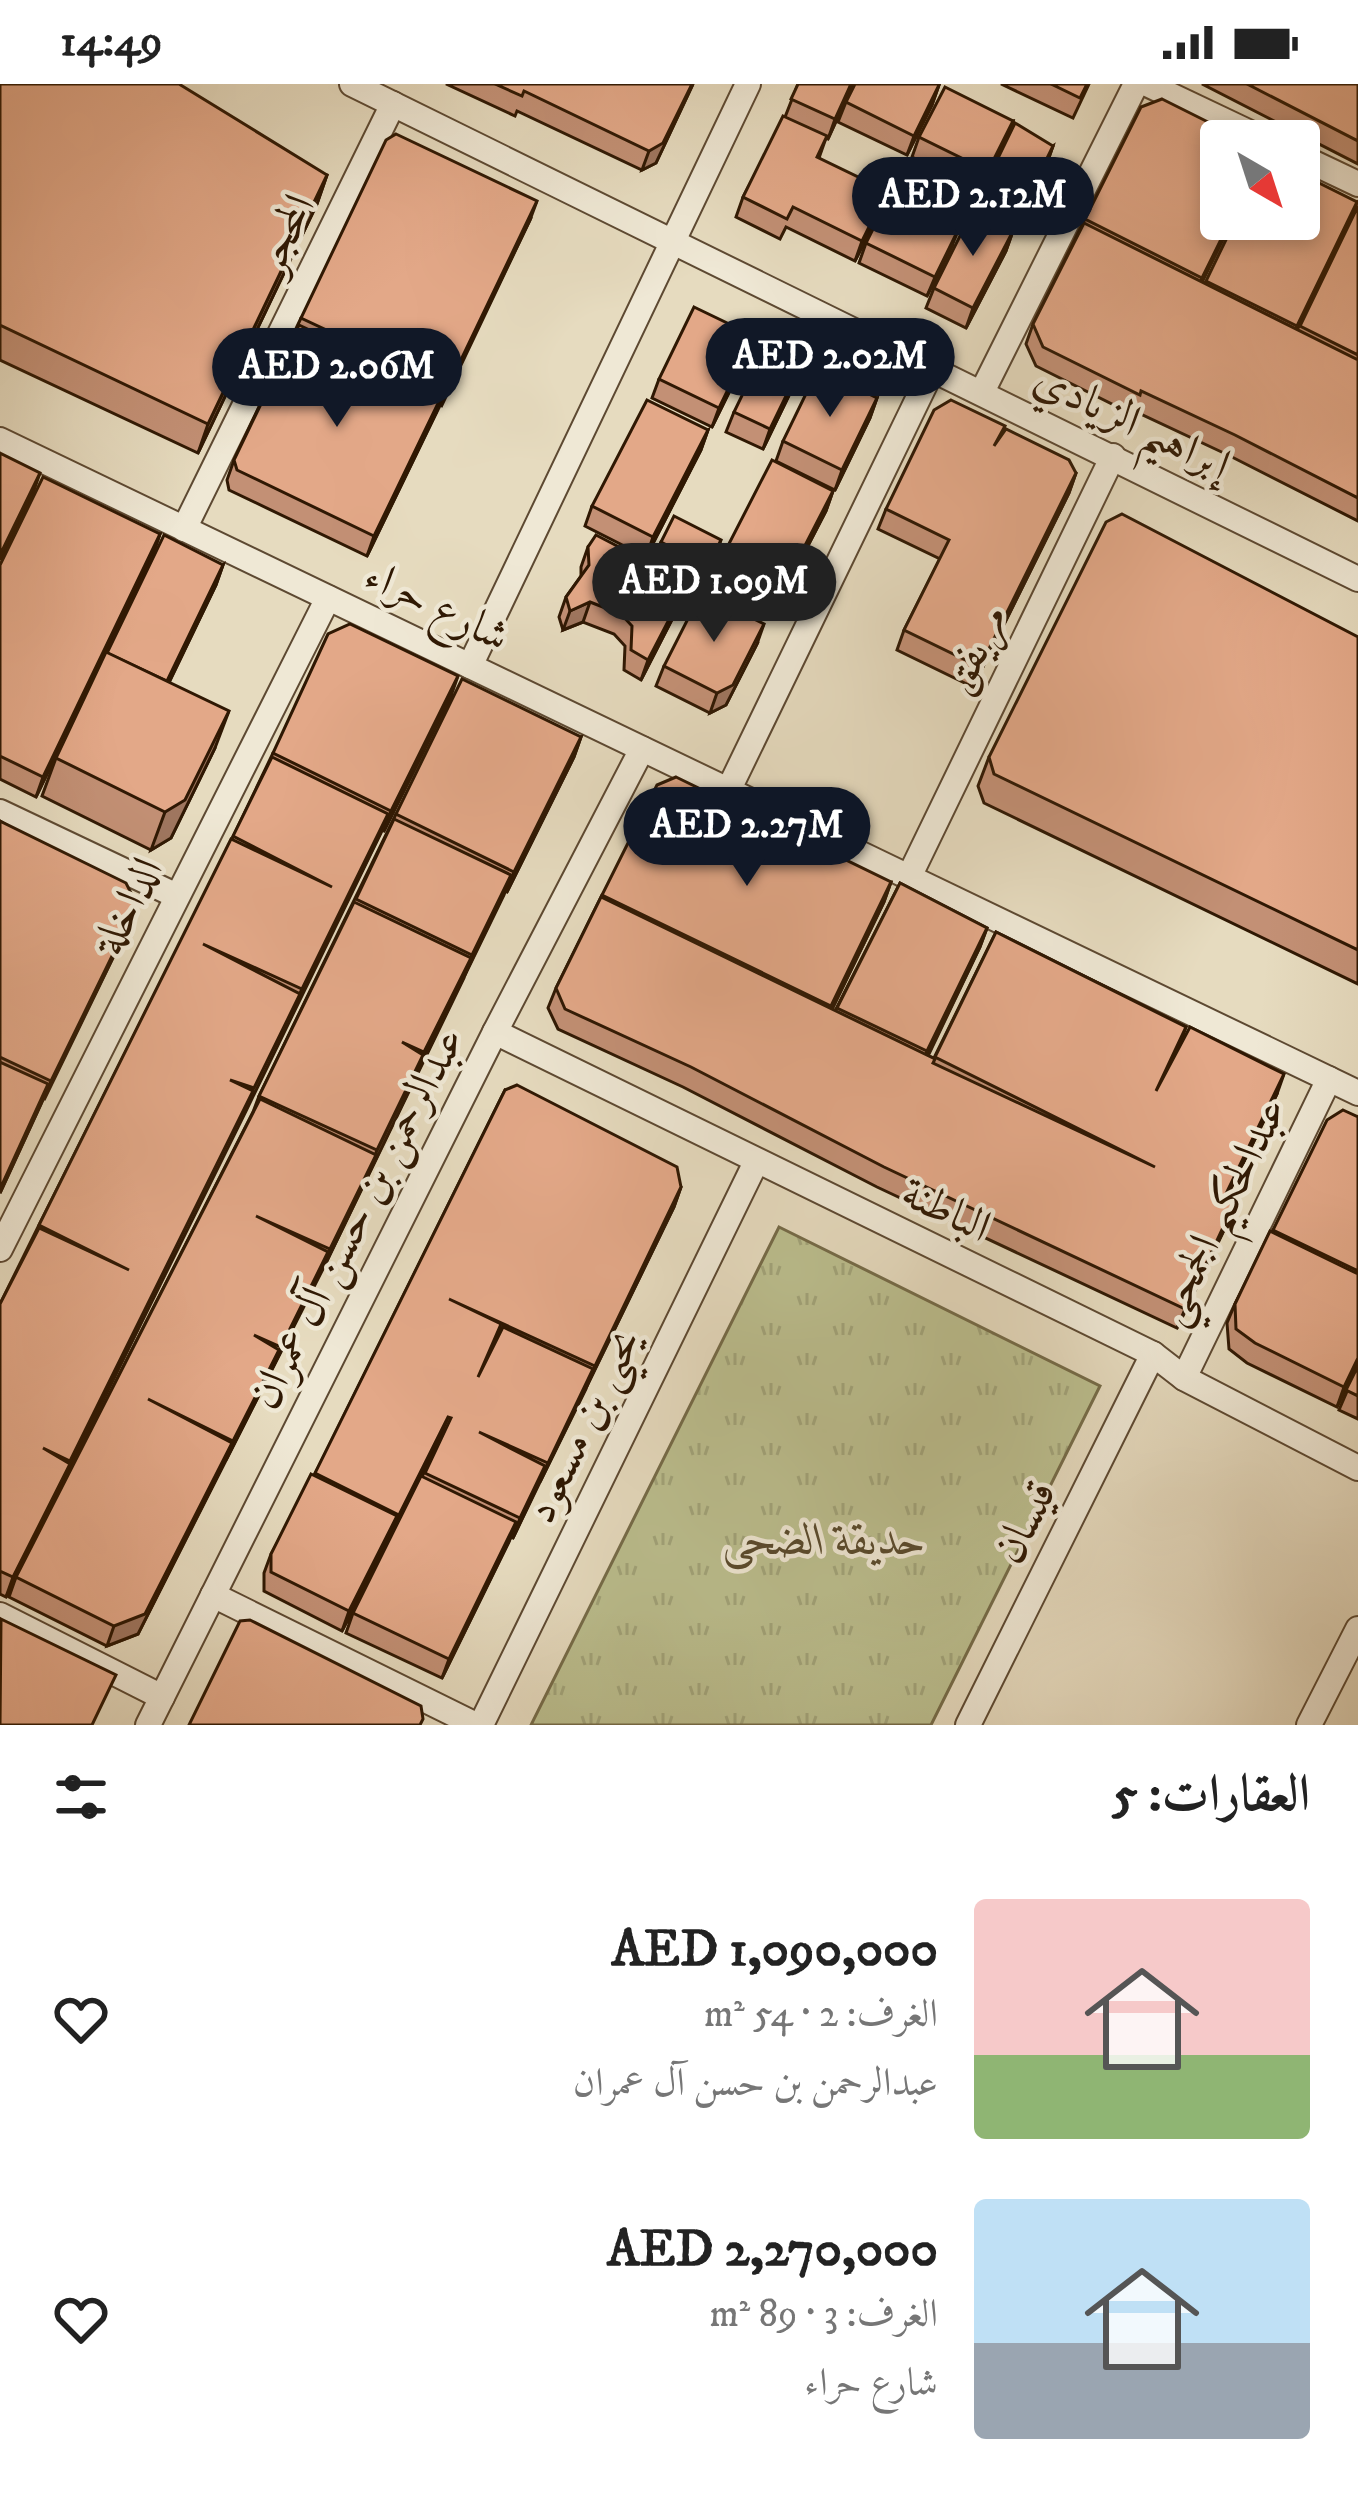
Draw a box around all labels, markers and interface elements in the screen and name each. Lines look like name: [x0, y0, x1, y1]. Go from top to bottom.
text: 14:49: [60, 14, 163, 70]
north arrow: [1200, 120, 1320, 240]
map controls: [1200, 120, 1320, 240]
pin: AED 2.12M: [836, 157, 1110, 259]
text: AED 2.12M: [879, 171, 1067, 220]
street label: المحجر: [241, 186, 329, 287]
pin: AED 2.02M: [693, 318, 967, 420]
pin: AED 2.06M: [200, 328, 474, 430]
text: AED 2.02M: [733, 332, 927, 381]
text: AED 2.06M: [239, 342, 435, 391]
street label: إبراهيم الزيادي: [1018, 351, 1242, 508]
pin: AED 1.09M: [577, 543, 851, 645]
street label: شارع حراء: [352, 548, 518, 672]
text: AED 1.09M: [619, 557, 809, 606]
street label: مريفق: [930, 595, 1022, 704]
pin: AED 2.27M: [610, 787, 884, 889]
text: AED 2.27M: [650, 801, 844, 850]
street label: الداخلة: [80, 848, 177, 966]
street label: عبدالرحمن بن حسن آل عمران: [237, 1018, 478, 1419]
street label: عبدالحكيم الجمحي: [1143, 1089, 1313, 1340]
street label: الباطنة: [892, 1165, 1000, 1256]
street label: يحيى بن مسعود: [513, 1319, 661, 1536]
street label: قيسان: [981, 1471, 1070, 1573]
park label: حديقة الضحى: [722, 1513, 926, 1570]
text: العقارات: 5: [1112, 1763, 1310, 1827]
icon: filters: [48, 1764, 114, 1830]
text: AED 1,090,000: [612, 1918, 938, 1982]
icon: home: [1070, 1947, 1214, 2091]
icon: heart: [48, 1986, 114, 2052]
text: الغرف: 2 · 54 m²: [704, 1990, 938, 2039]
text: عبدالرحمن بن حسن آل عمران: [573, 2059, 938, 2108]
text: AED 2,270,000: [607, 2218, 938, 2282]
icon: home: [1070, 2247, 1214, 2391]
icon: heart: [48, 2286, 114, 2352]
text: الغرف: 3 · 89 m²: [709, 2290, 938, 2339]
text: شارع حراء: [804, 2359, 938, 2408]

